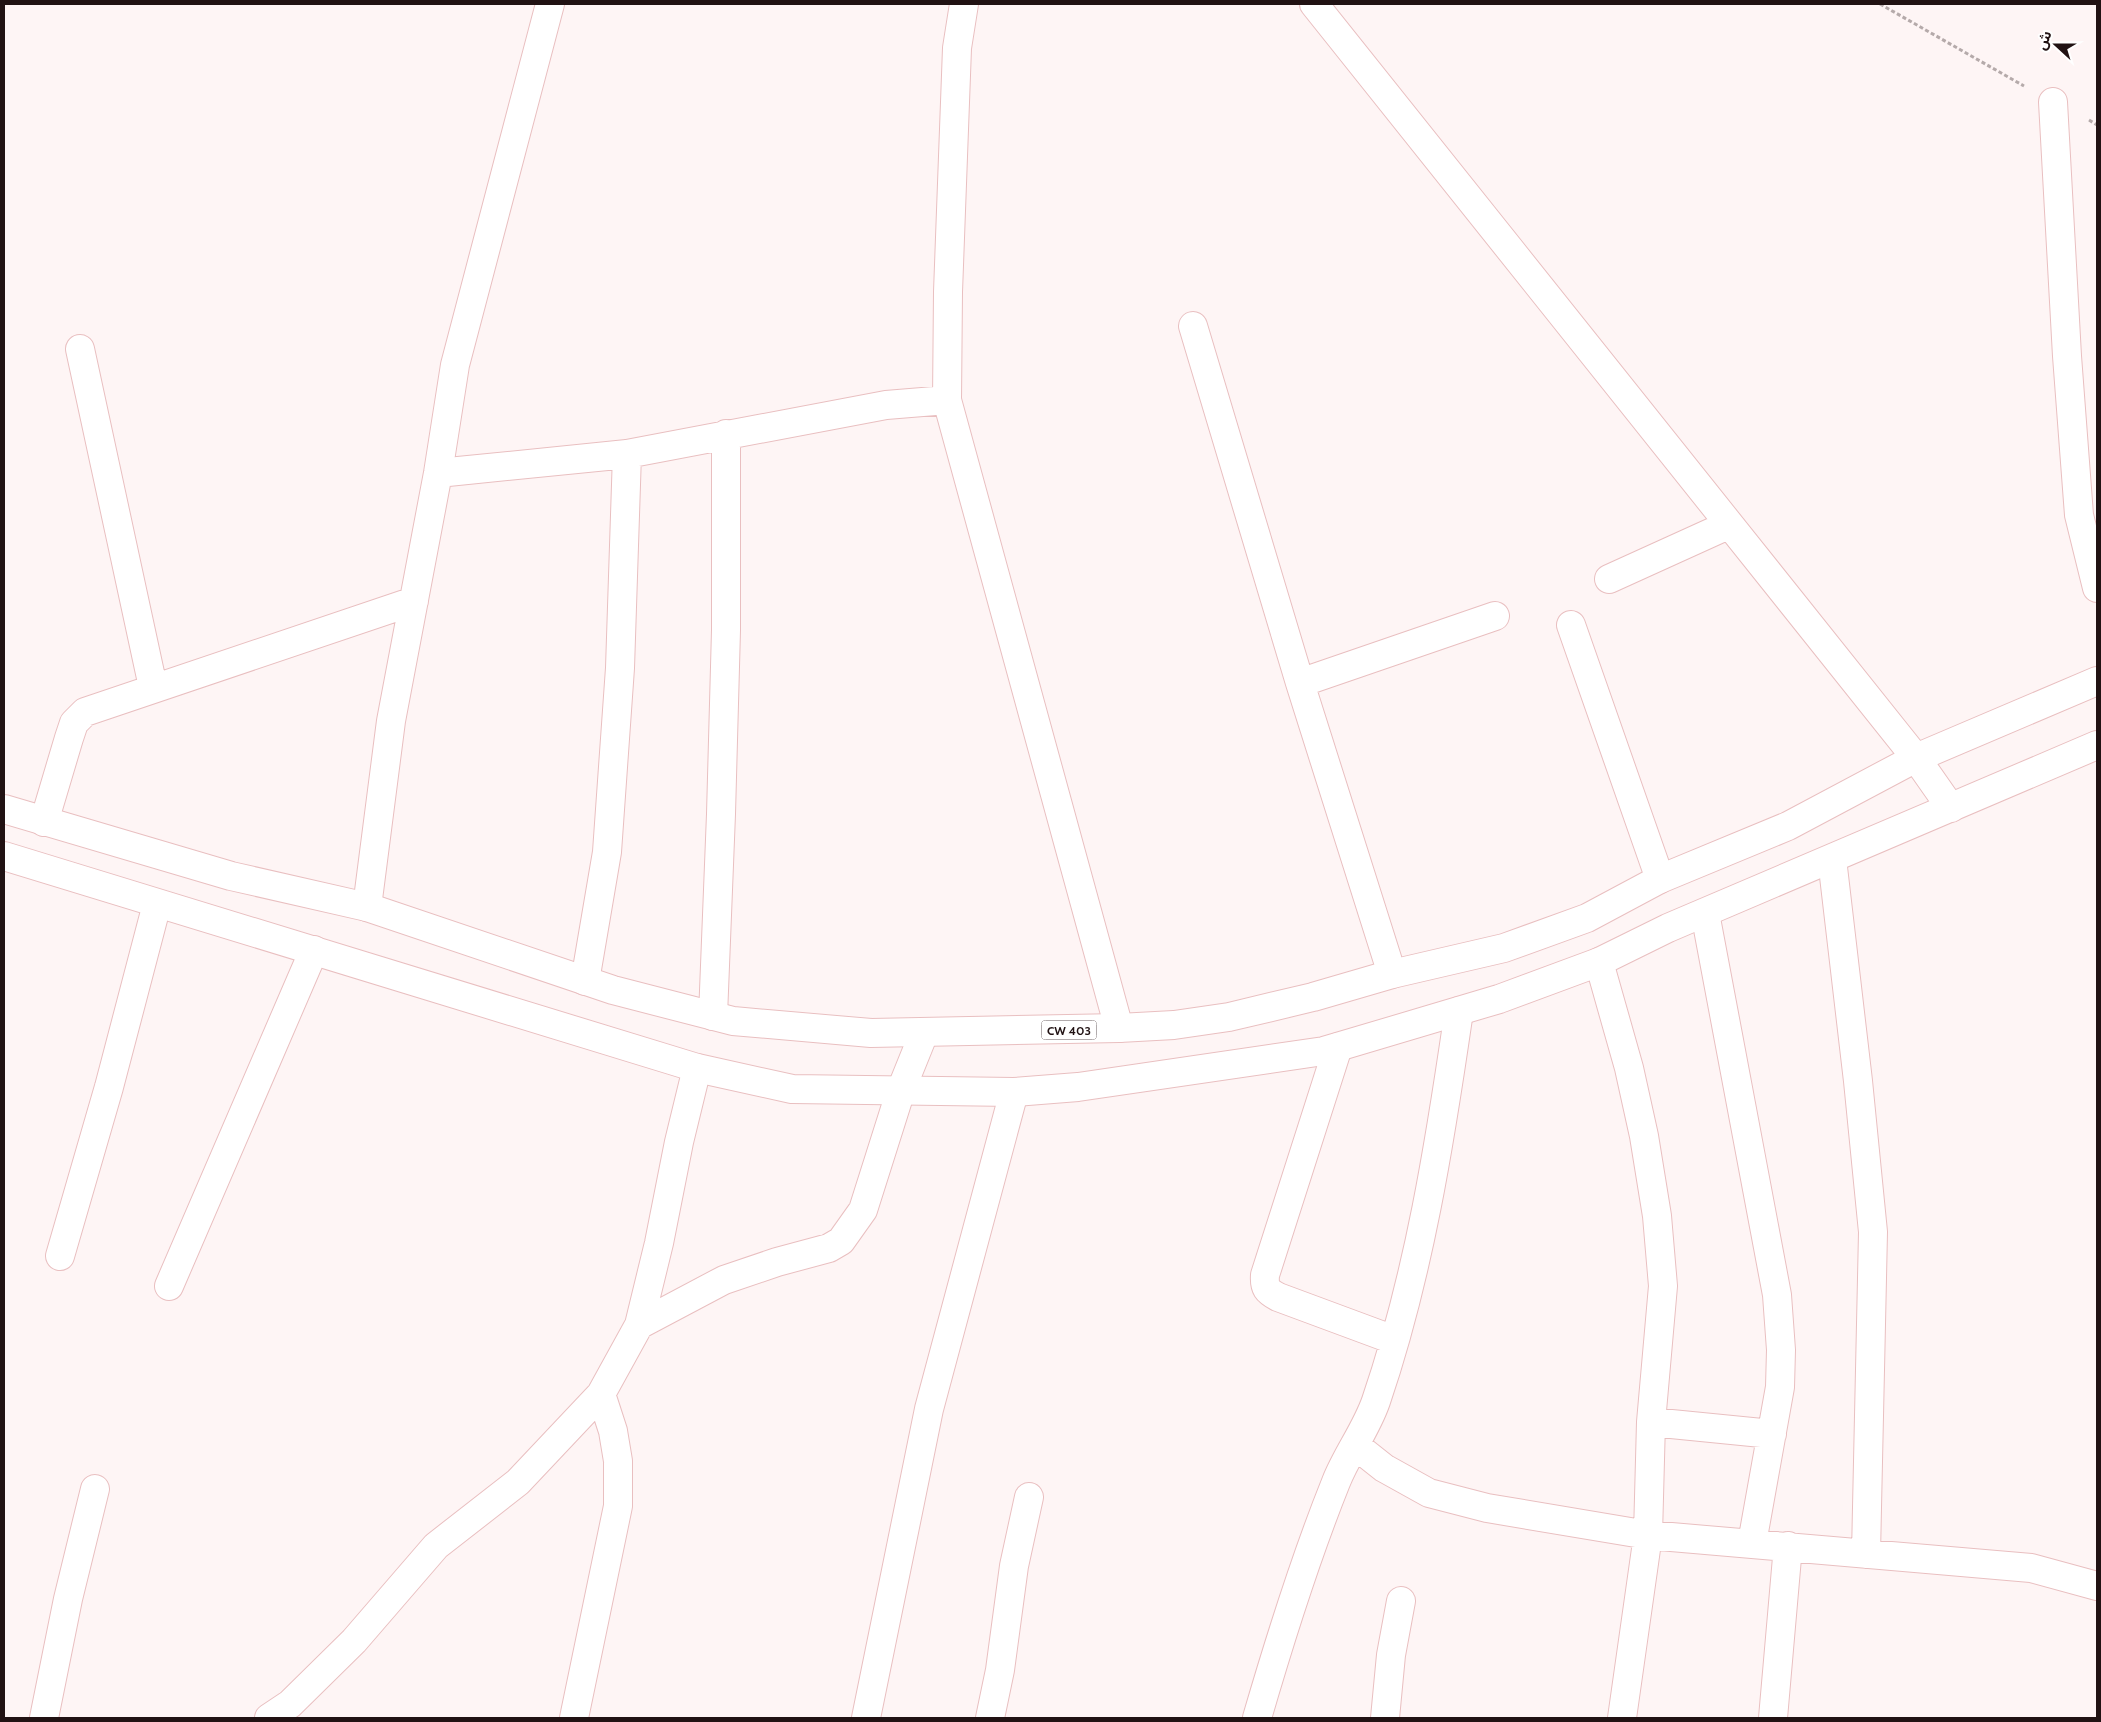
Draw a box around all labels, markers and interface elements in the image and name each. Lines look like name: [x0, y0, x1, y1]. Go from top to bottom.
north arrow: [2031, 20, 2081, 70]
text: ش: [2032, 28, 2056, 53]
road number: CW 403: [1042, 1020, 1096, 1040]

